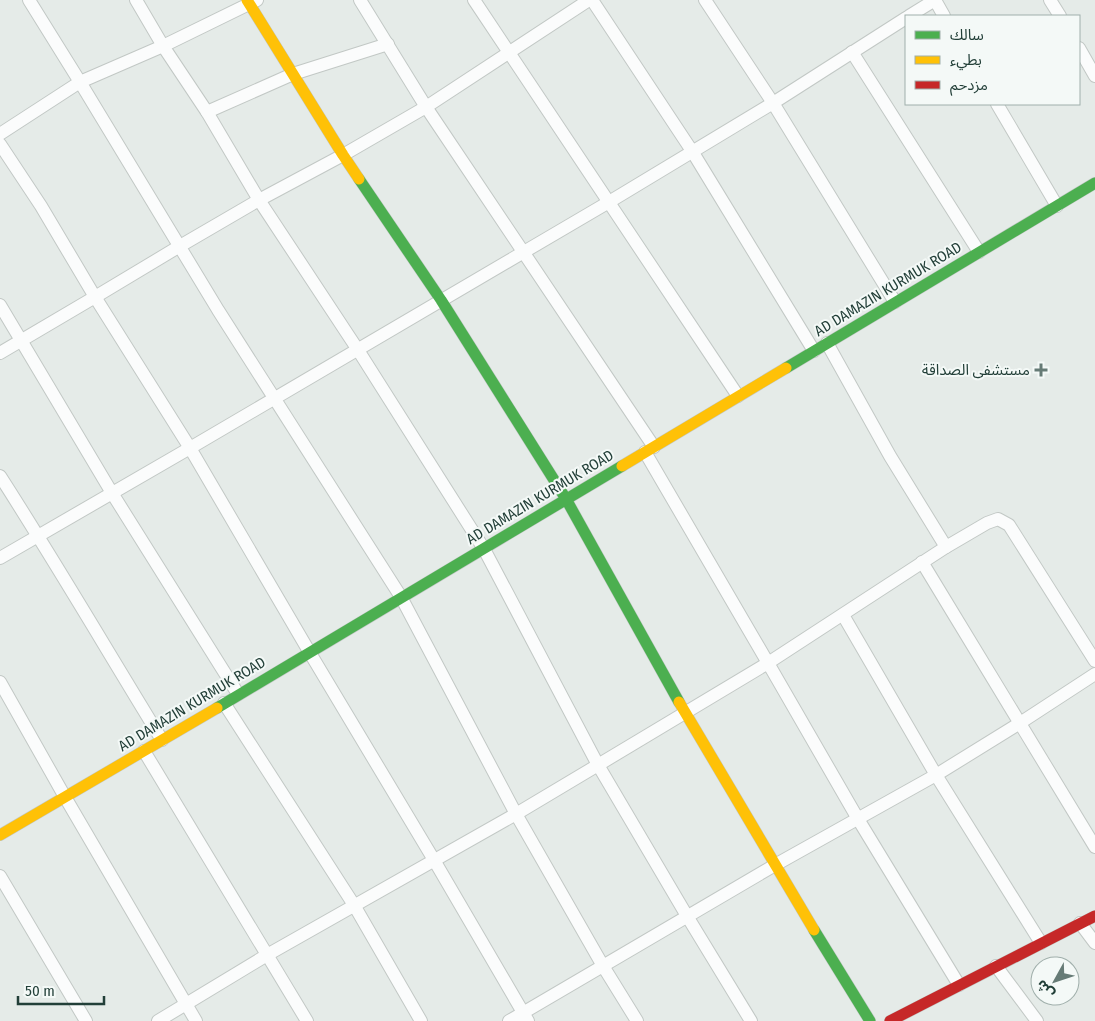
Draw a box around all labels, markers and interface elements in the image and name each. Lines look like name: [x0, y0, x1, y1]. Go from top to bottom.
legend: [905, 15, 1080, 105]
text: سالك: [950, 26, 984, 44]
text: بطيء: [950, 51, 982, 71]
text: مزدحم: [950, 76, 988, 96]
street label: AD DAMAZIN KURMUK ROAD: [811, 238, 965, 340]
place label: مستشفى الصداقة: [922, 361, 1030, 379]
marker: مستشفى الصداقة: [1034, 363, 1048, 377]
street label: AD DAMAZIN KURMUK ROAD: [463, 446, 617, 548]
street label: AD DAMAZIN KURMUK ROAD: [115, 653, 269, 755]
north arrow: [1030, 956, 1080, 1006]
scale bar: [18, 974, 104, 1006]
text: ش: [1033, 976, 1058, 1002]
text: 50 m: [25, 982, 55, 1000]

